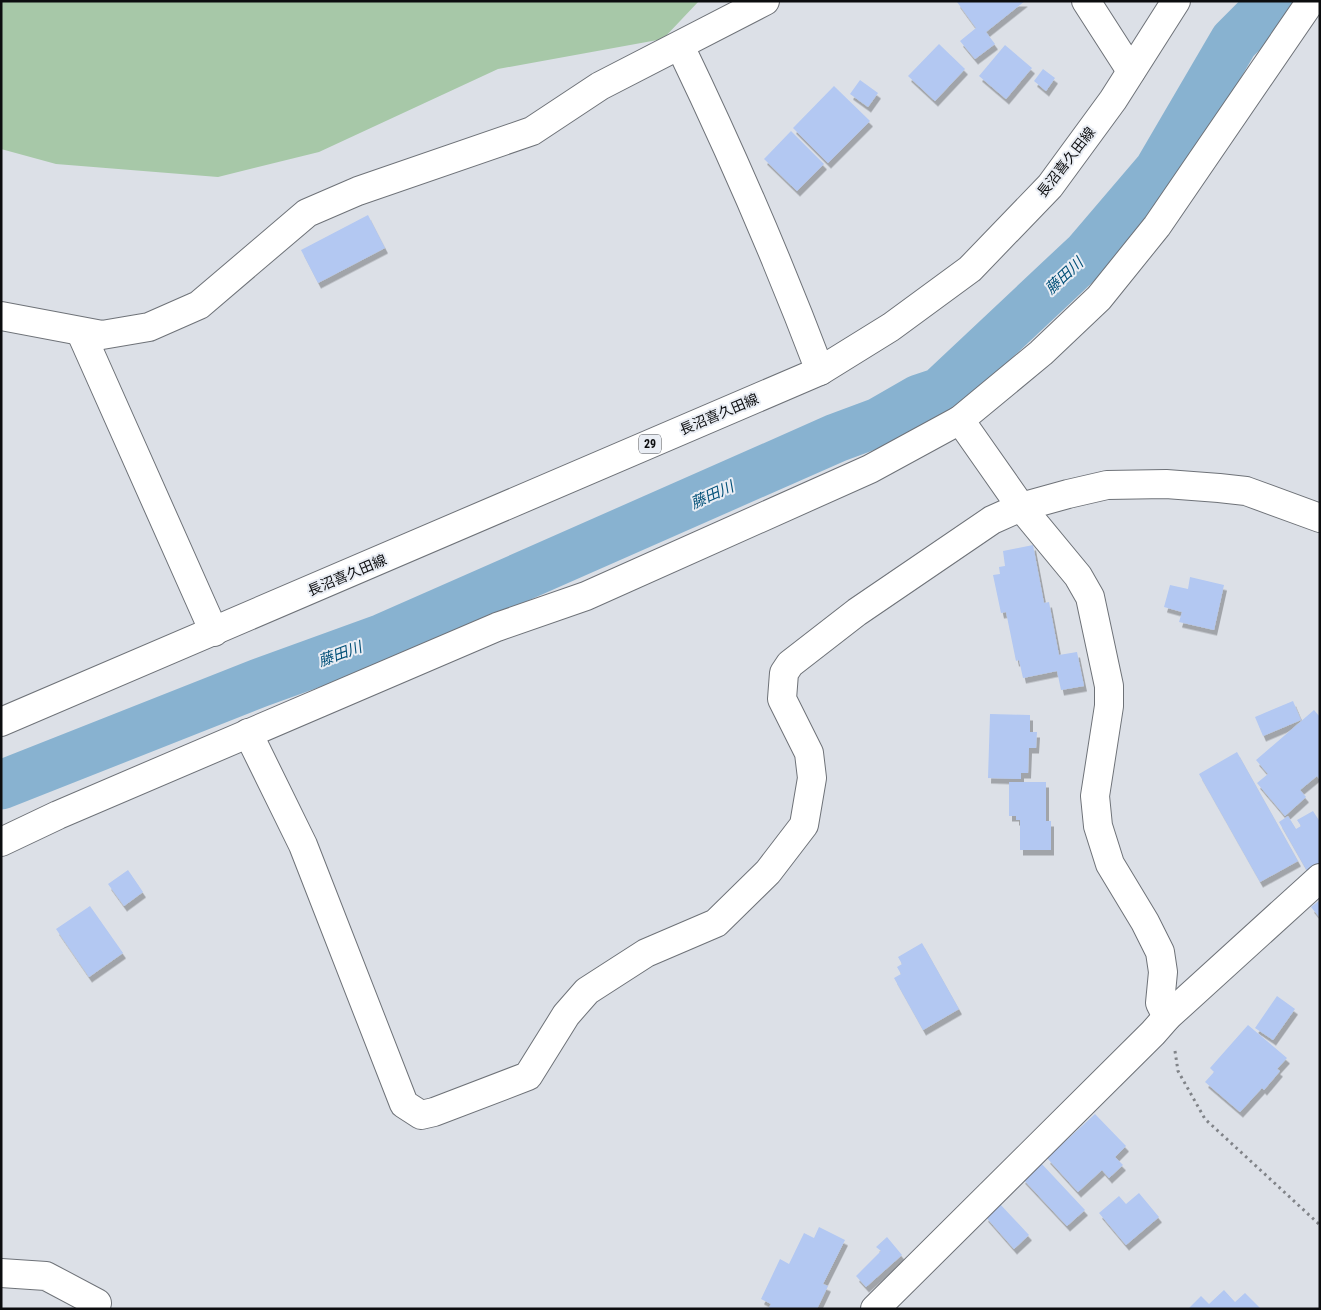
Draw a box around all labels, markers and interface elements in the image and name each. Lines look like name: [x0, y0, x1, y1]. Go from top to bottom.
street label: 長沼喜久田線: [1034, 124, 1098, 200]
water label: 藤田川: [1041, 253, 1088, 298]
street label: 長沼喜久田線: [677, 390, 761, 438]
road number: 29: [639, 434, 661, 454]
water label: 藤田川: [688, 477, 738, 512]
street label: 長沼喜久田線: [305, 551, 389, 599]
water label: 藤田川: [316, 637, 366, 670]

